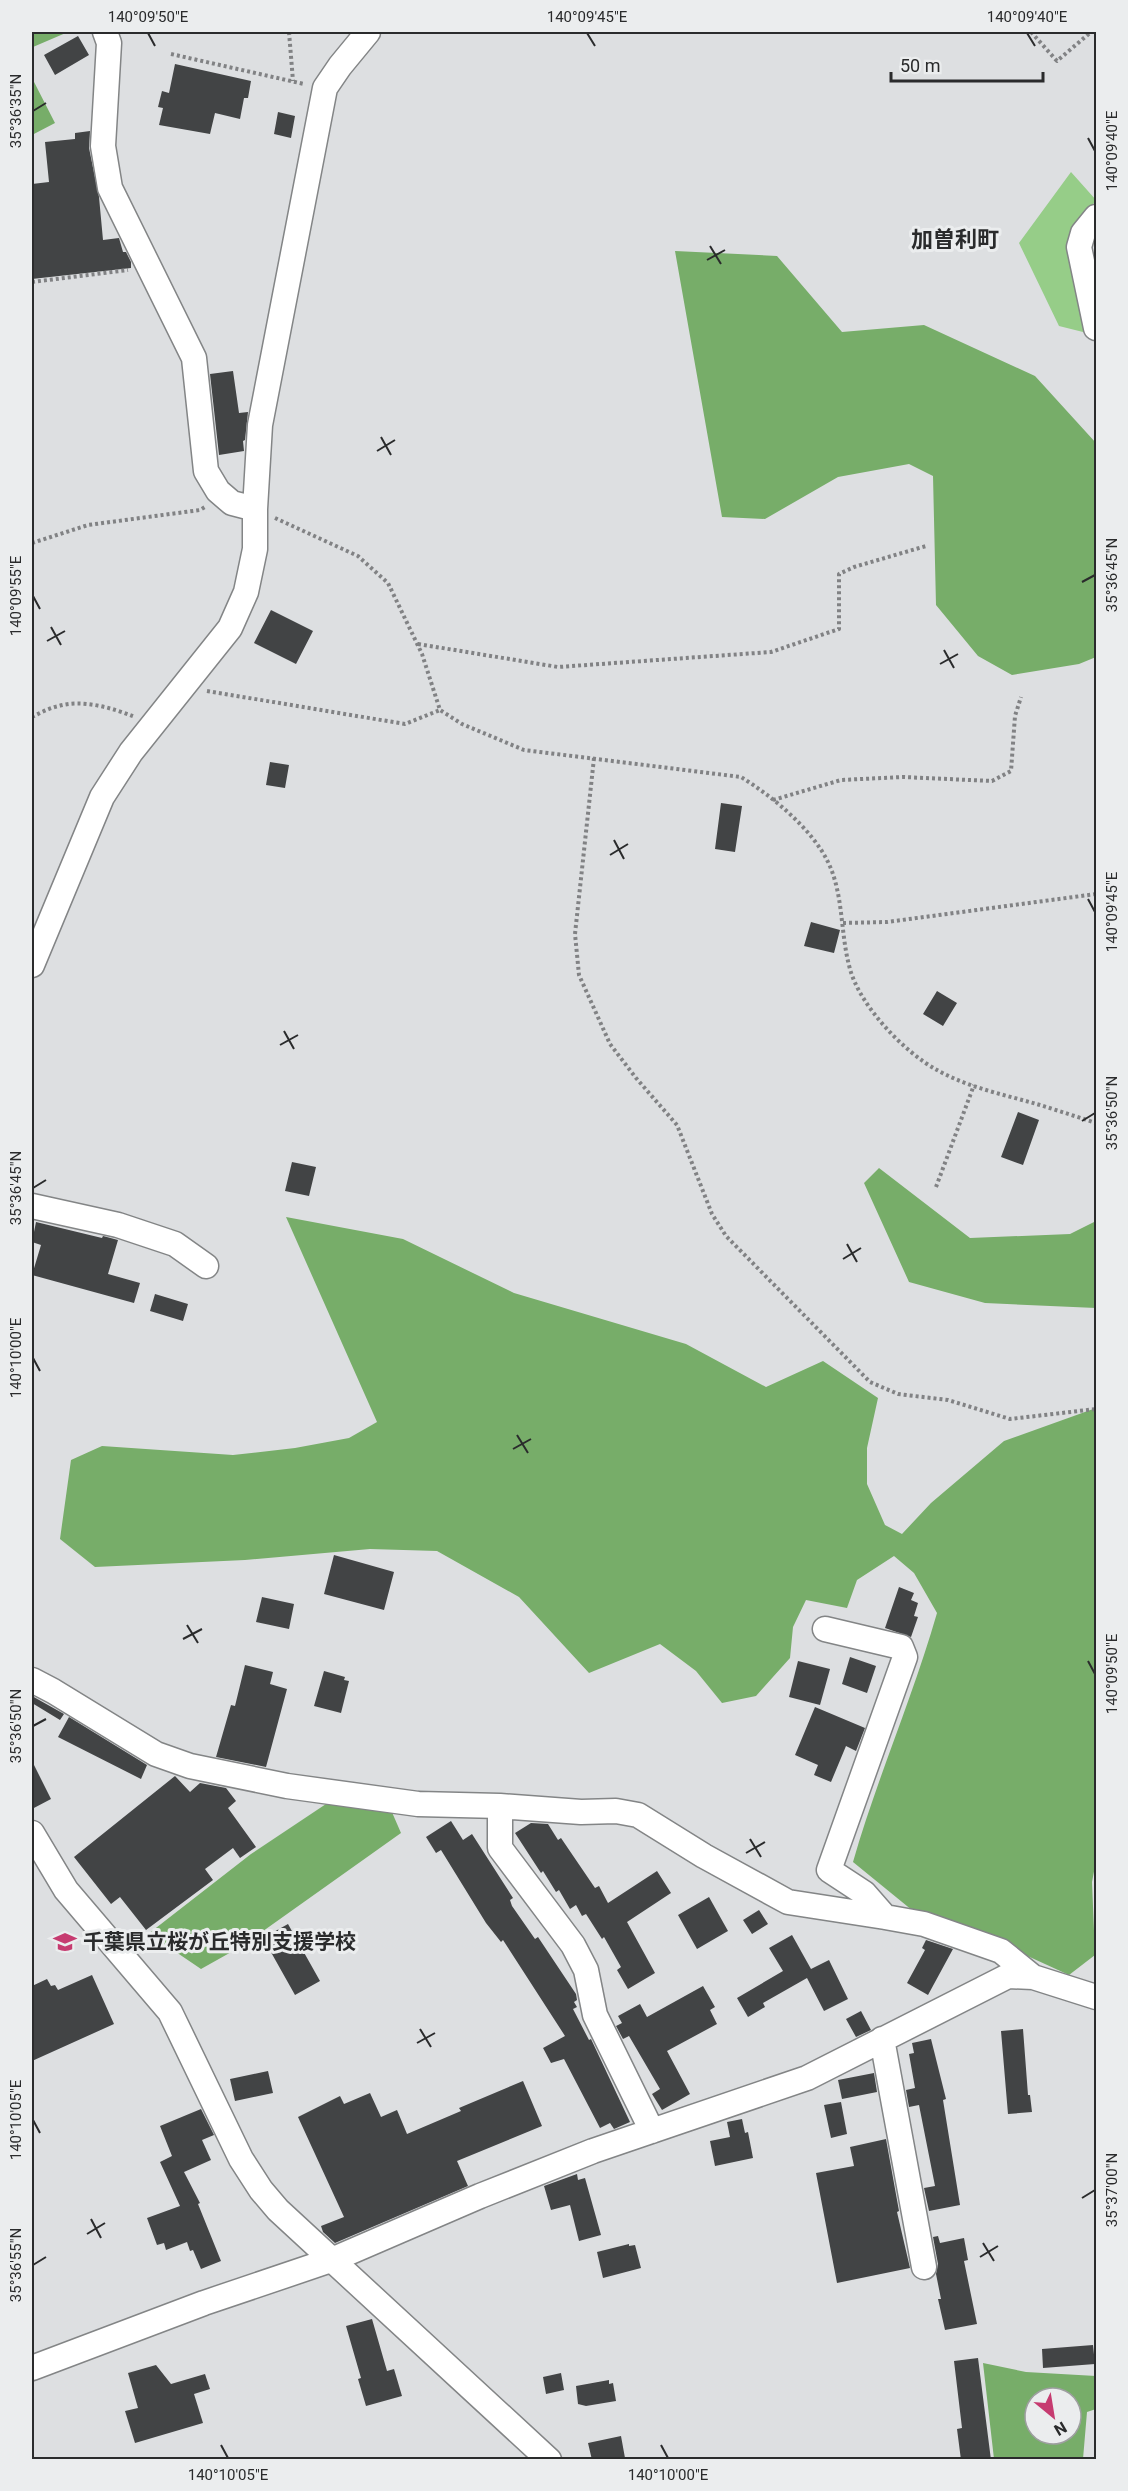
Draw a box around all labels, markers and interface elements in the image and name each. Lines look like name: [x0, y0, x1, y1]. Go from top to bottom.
text: 140°09'50"E: [108, 8, 189, 26]
text: 140°09'45"E: [547, 8, 628, 26]
text: 140°09'40"E: [987, 8, 1068, 26]
scale bar: [891, 45, 1042, 83]
text: 50 m: [900, 55, 940, 76]
text: 35°36'35"N: [7, 74, 25, 148]
text: 140°09'40"E: [1103, 110, 1121, 191]
district label: 加曽利町: [911, 227, 999, 252]
text: 35°36'45"N: [1103, 538, 1121, 612]
text: 140°09'55"E: [7, 555, 25, 636]
text: 140°09'45"E: [1103, 871, 1121, 952]
text: 35°36'50"N: [1103, 1076, 1121, 1150]
text: 35°36'45"N: [7, 1151, 25, 1225]
text: 140°10'00"E: [7, 1317, 25, 1398]
text: 140°09'50"E: [1103, 1633, 1121, 1714]
text: 35°36'50"N: [7, 1689, 25, 1763]
school or university icon: 千葉県立桜が丘特別支援学校: [52, 1929, 78, 1955]
place label: 千葉県立桜が丘特別支援学校: [83, 1930, 356, 1954]
text: 140°10'05"E: [7, 2079, 25, 2160]
text: 35°37'00"N: [1103, 2153, 1121, 2227]
text: 35°36'55"N: [7, 2228, 25, 2302]
north arrow: [1023, 2386, 1083, 2446]
text: N: [1051, 2418, 1070, 2440]
text: 140°10'05"E: [188, 2466, 269, 2484]
text: 140°10'00"E: [628, 2466, 709, 2484]

